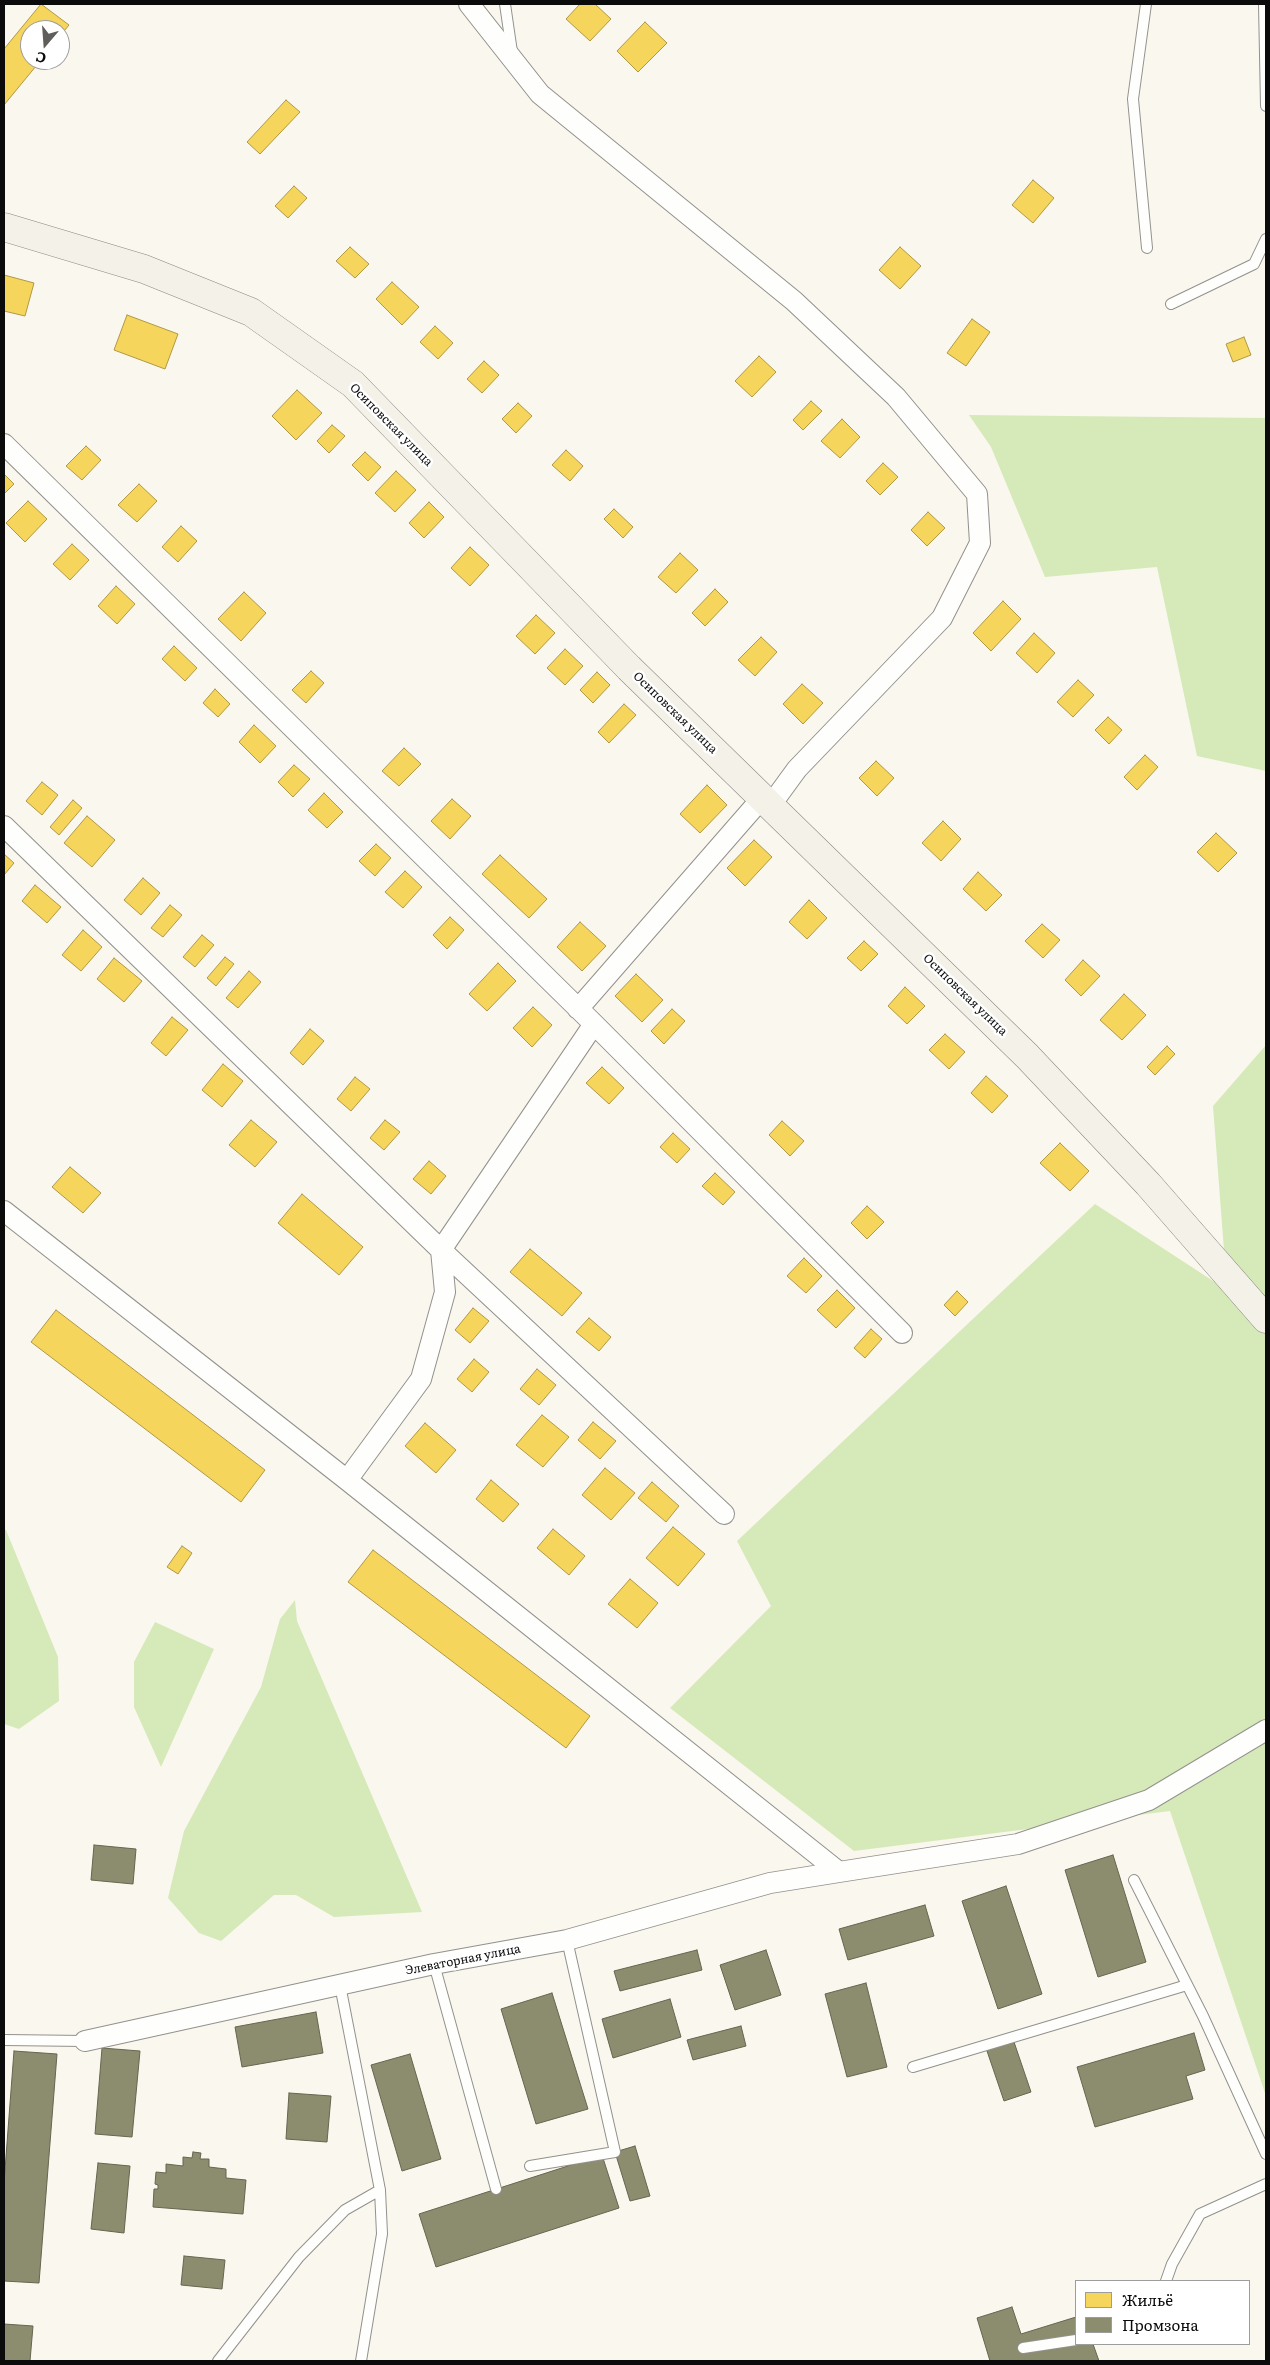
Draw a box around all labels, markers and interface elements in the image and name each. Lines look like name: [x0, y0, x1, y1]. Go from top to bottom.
north arrow: [20, 20, 70, 70]
text: С: [33, 47, 49, 69]
street label: Осиповская улица: [347, 381, 435, 469]
street label: Осиповская улица: [630, 669, 720, 757]
street label: Осиповская улица: [920, 951, 1010, 1039]
street label: Элеваторная улица: [404, 1942, 522, 1978]
legend: [1075, 2280, 1250, 2345]
text: Жильё: [1122, 2288, 1173, 2311]
text: Промзона: [1122, 2313, 1199, 2336]

